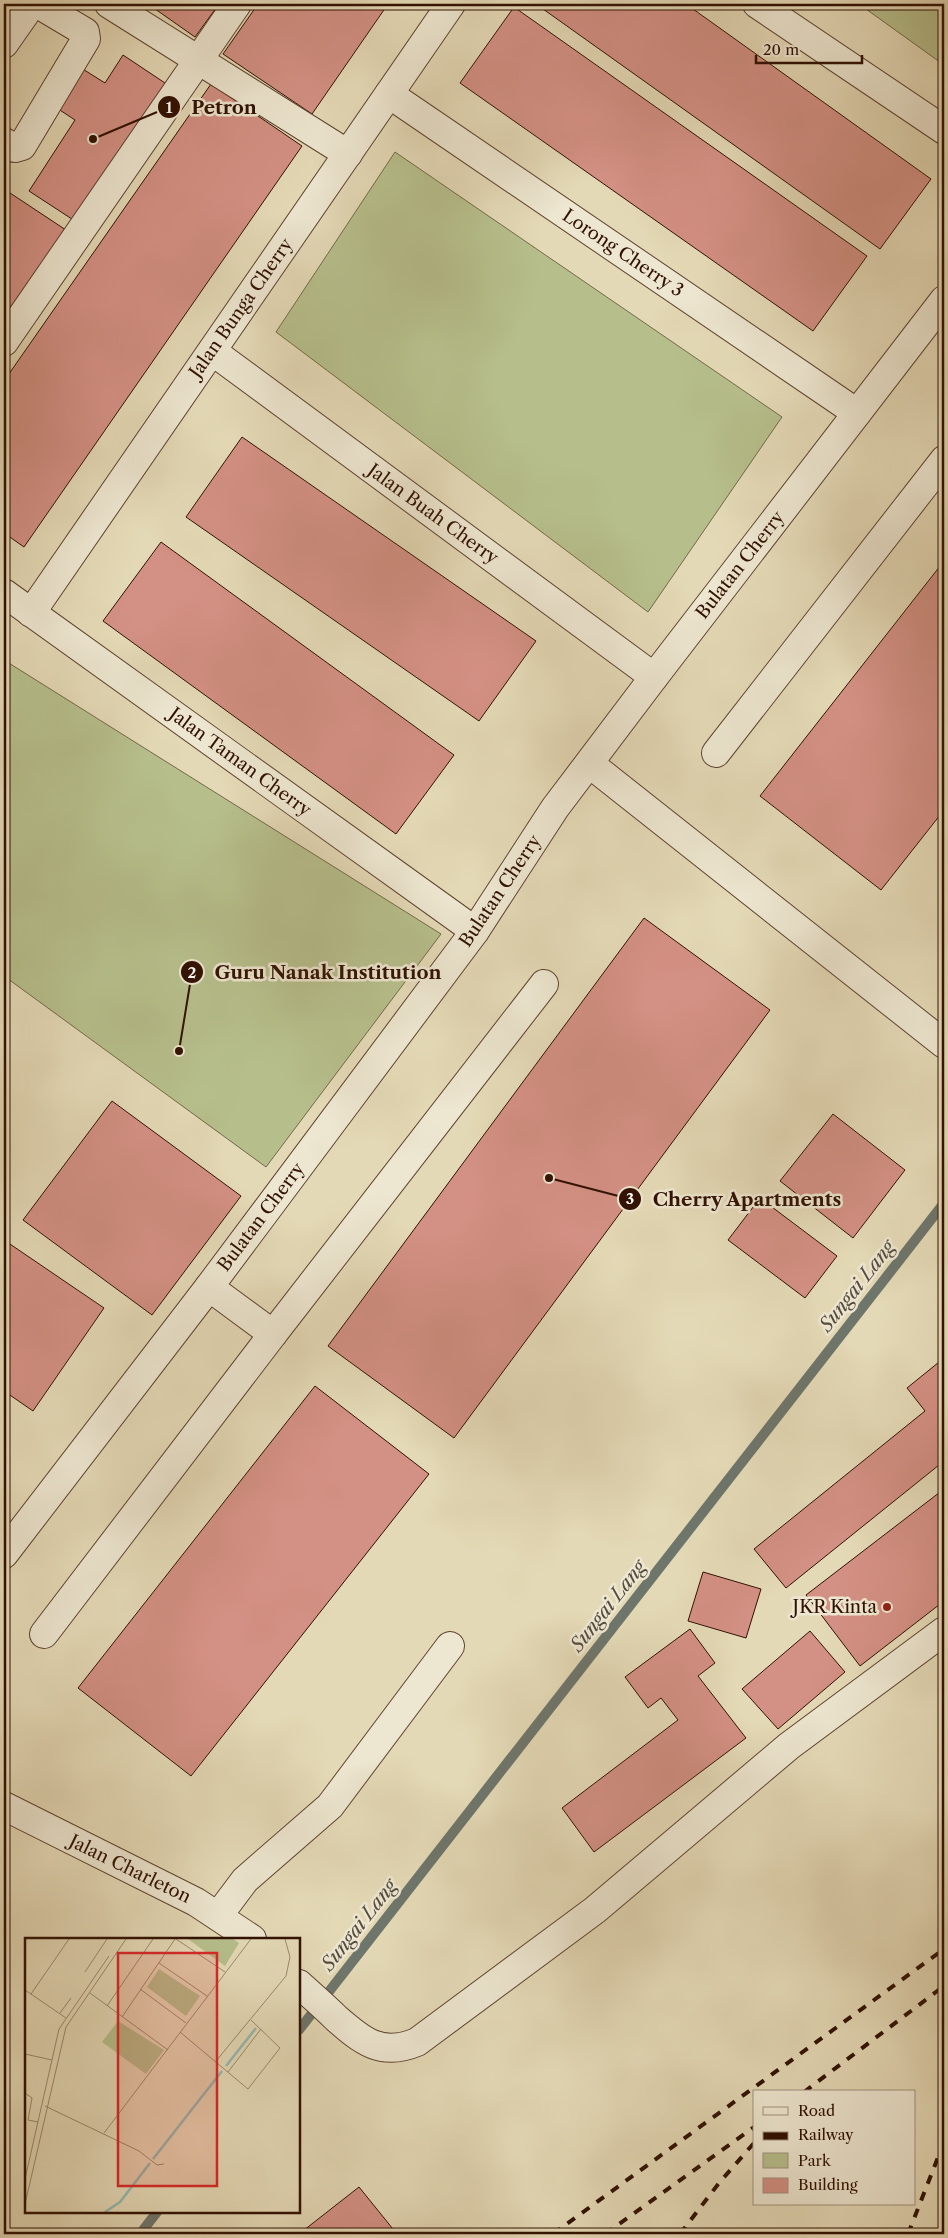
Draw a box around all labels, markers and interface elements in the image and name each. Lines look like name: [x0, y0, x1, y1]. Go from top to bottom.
scale bar: [756, 32, 862, 64]
text: 20 m: [763, 40, 799, 59]
callout: Petron: [156, 90, 267, 124]
text: Petron: [191, 96, 257, 119]
text: 1: [166, 98, 173, 117]
street label: Lorong Cherry 3: [558, 204, 688, 302]
street label: Jalan Bunga Cherry: [183, 233, 298, 385]
street label: Jalan Buah Cherry: [361, 457, 503, 569]
street label: Bulatan Cherry: [691, 506, 790, 623]
street label: Jalan Taman Cherry: [162, 701, 316, 821]
street label: Bulatan Cherry: [454, 830, 546, 951]
callout: Guru Nanak Institution: [179, 955, 452, 989]
text: Guru Nanak Institution: [214, 961, 442, 984]
text: 2: [188, 963, 197, 982]
street label: Bulatan Cherry: [213, 1157, 310, 1276]
callout: Cherry Apartments: [617, 1182, 852, 1216]
text: Cherry Apartments: [653, 1188, 841, 1211]
text: 3: [626, 1189, 634, 1208]
water label: Sungai Lang: [814, 1234, 901, 1337]
water label: Sungai Lang: [565, 1554, 652, 1657]
place label: JKR Kinta: [790, 1596, 877, 1618]
marker: JKR Kinta: [881, 1601, 893, 1613]
street label: Jalan Charleton: [63, 1829, 195, 1908]
water label: Sungai Lang: [316, 1873, 403, 1976]
inset map: [25, 1938, 300, 2213]
legend: [753, 2090, 916, 2206]
text: Road: [798, 2101, 835, 2120]
text: Railway: [798, 2125, 854, 2144]
text: Park: [798, 2151, 832, 2170]
text: Building: [798, 2175, 858, 2194]

